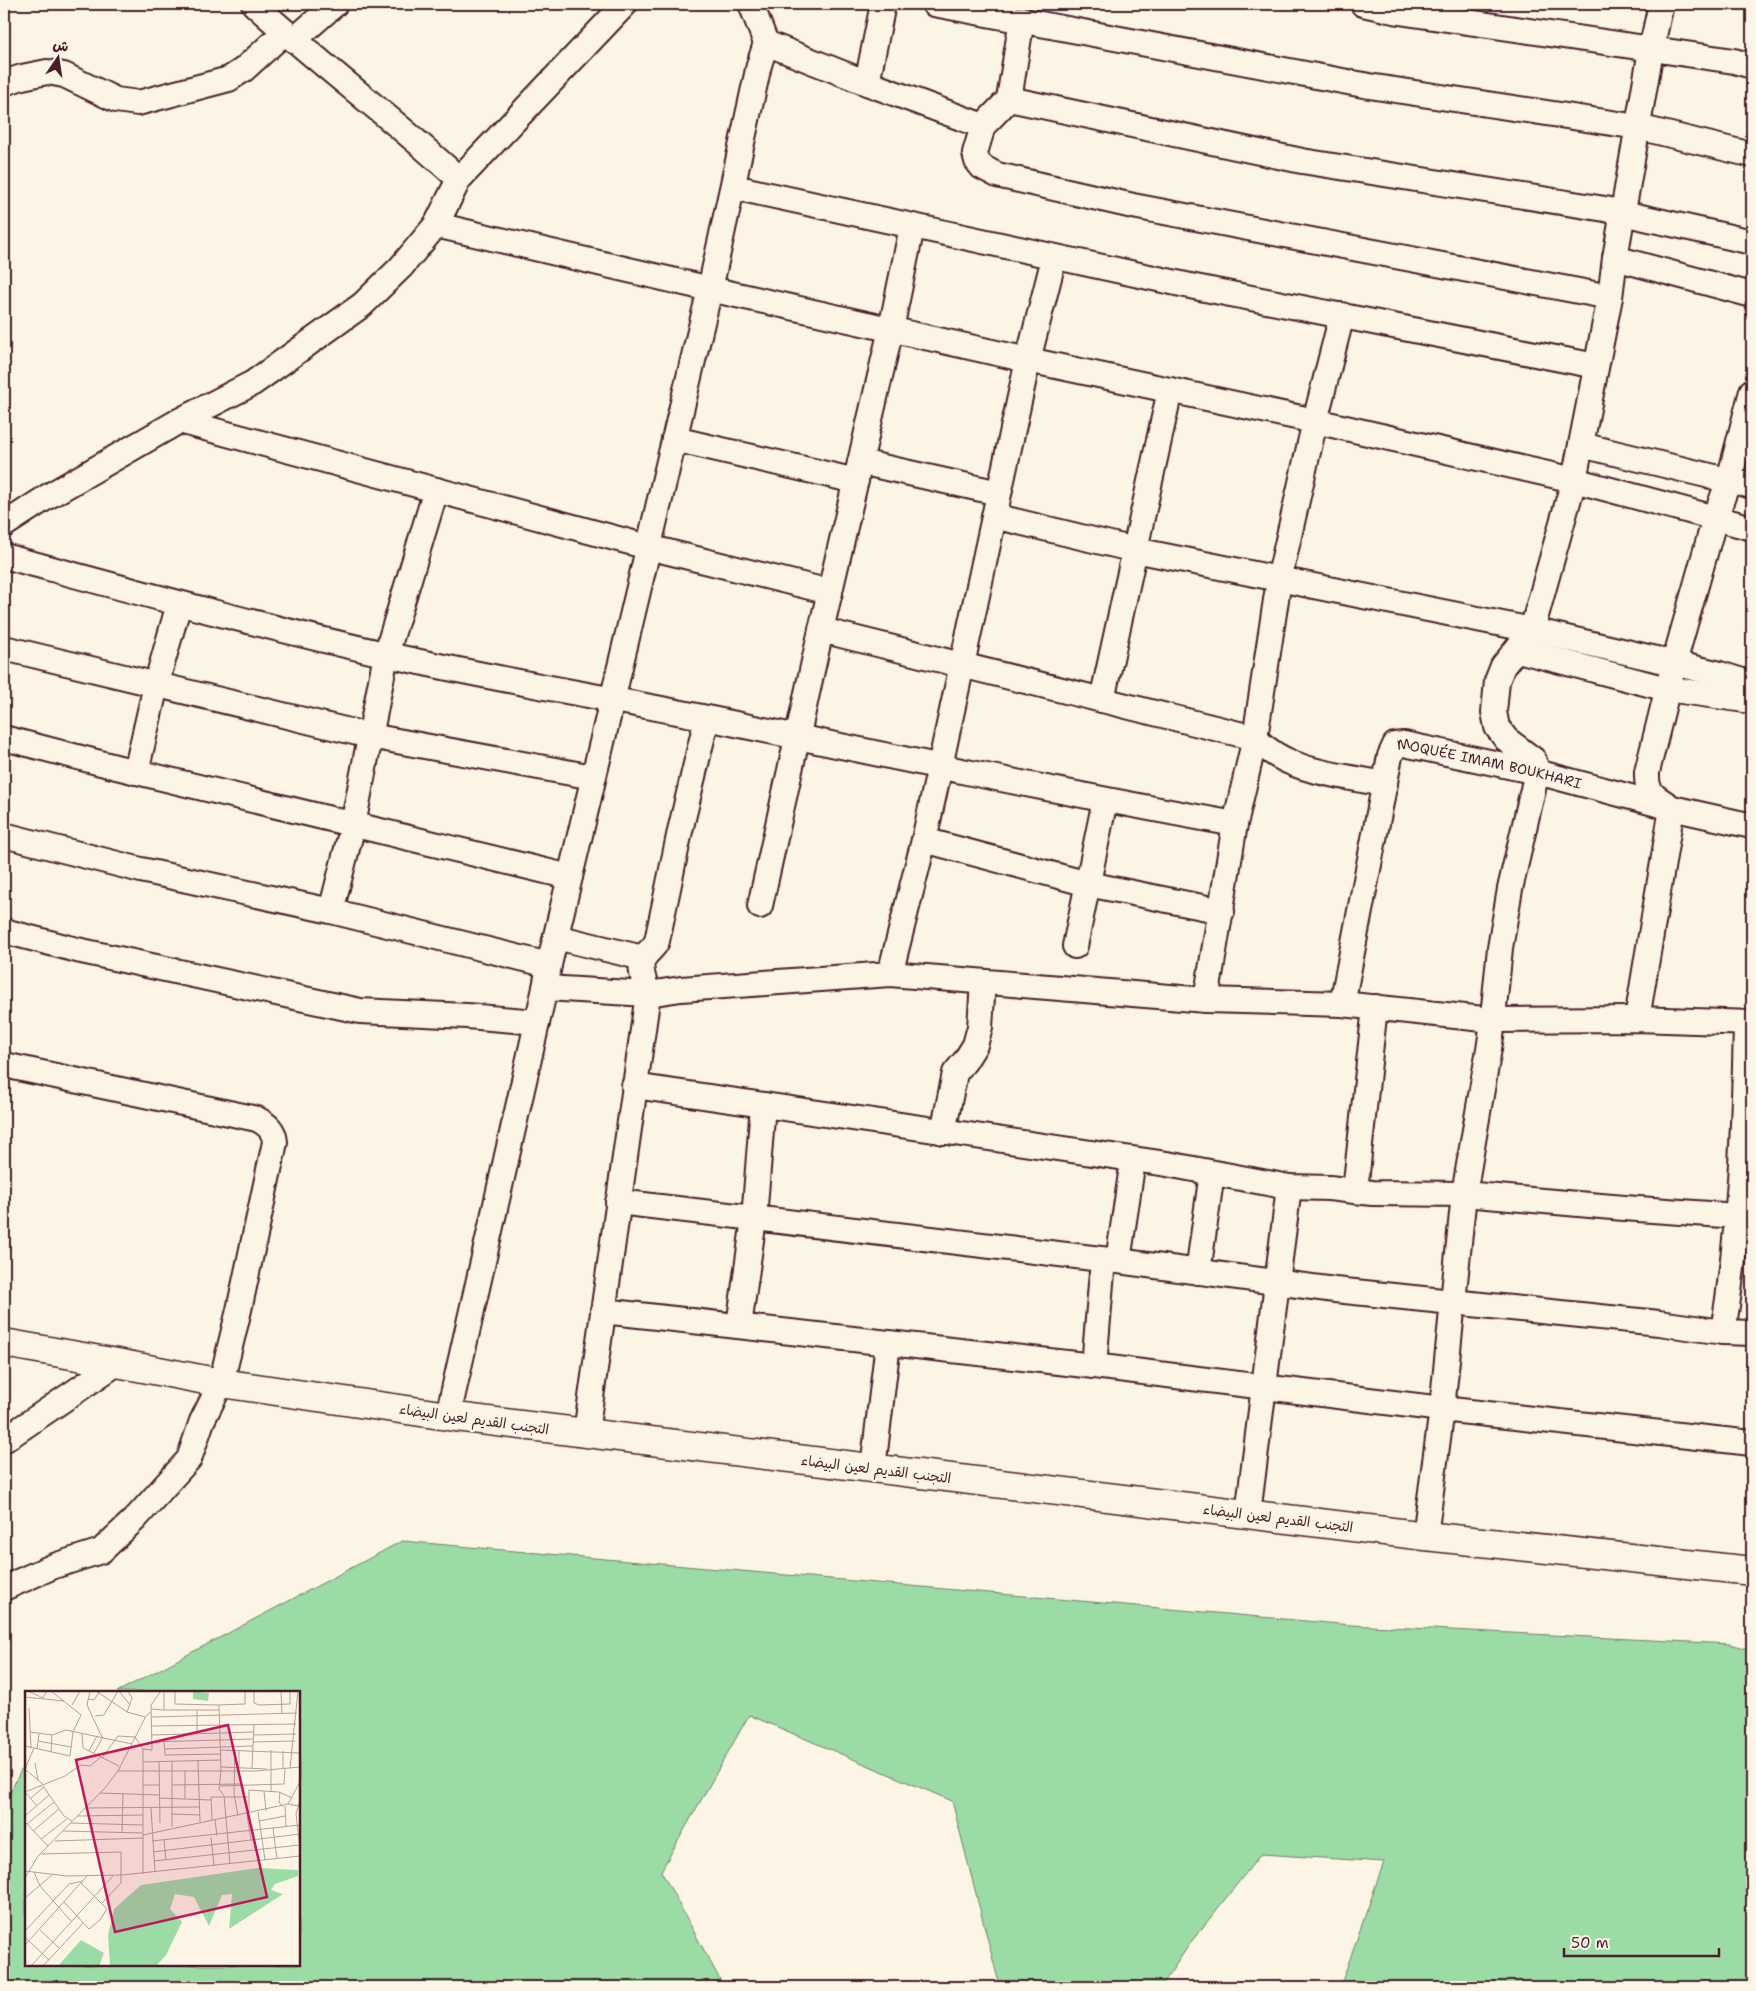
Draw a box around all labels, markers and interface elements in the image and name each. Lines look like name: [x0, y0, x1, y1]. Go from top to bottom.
north arrow: [32, 32, 82, 82]
text: ش: [51, 35, 70, 56]
street label: MOQUÉE IMAM BOUKHARI: [1396, 734, 1584, 793]
street label: التجنب القديم لعين البيضاء: [398, 1400, 550, 1440]
street label: التجنب القديم لعين البيضاء: [800, 1451, 952, 1489]
street label: التجنب القديم لعين البيضاء: [1202, 1500, 1354, 1538]
inset map: [25, 1691, 300, 1966]
scale bar: [1564, 1926, 1718, 1958]
text: 50 m: [1571, 1933, 1609, 1953]

